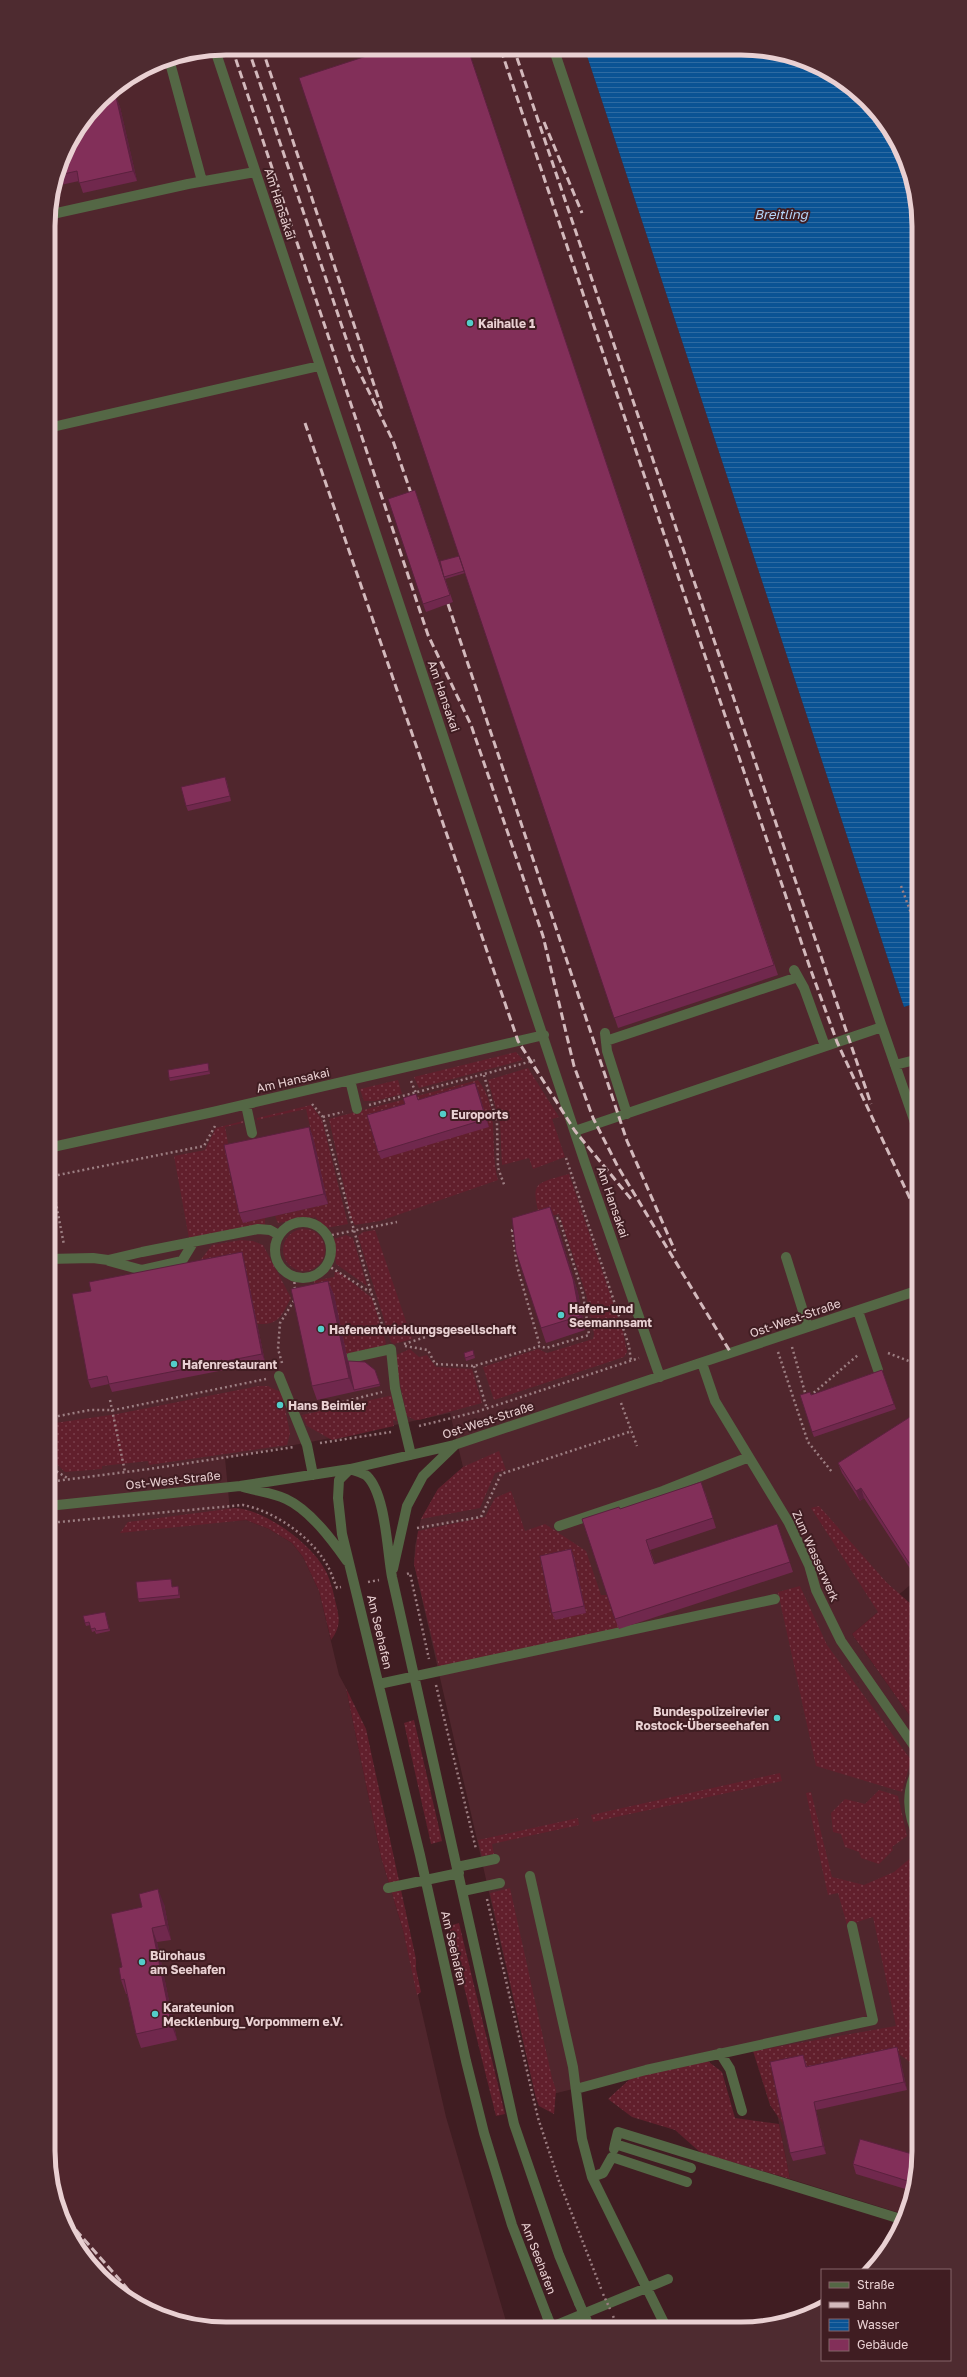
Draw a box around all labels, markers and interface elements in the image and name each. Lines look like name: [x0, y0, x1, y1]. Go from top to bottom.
street label: Am Hansakai: [261, 166, 299, 242]
water label: Breitling: [754, 206, 809, 222]
place label: Kaihalle 1: [478, 316, 535, 331]
marker: Kaihalle 1: [465, 318, 475, 328]
street label: Am Hansakai: [425, 658, 463, 734]
street label: Am Hansakai: [255, 1064, 331, 1096]
place label: Euroports: [451, 1107, 509, 1122]
marker: Euroports: [438, 1109, 448, 1119]
street label: Am Hansakai: [594, 1164, 632, 1240]
street label: Ost-West-Straße: [747, 1295, 843, 1341]
place label: Hafen- und Seemannsamt: [569, 1301, 652, 1330]
marker: Hafen- und Seemannsamt: [556, 1310, 566, 1320]
place label: Hafenentwicklungsgesellschaft: [329, 1322, 516, 1337]
marker: Hafenentwicklungsgesellschaft: [316, 1324, 326, 1334]
place label: Hafenrestaurant: [182, 1357, 278, 1372]
marker: Hafenrestaurant: [169, 1359, 179, 1369]
place label: Hans Beimler: [288, 1398, 366, 1413]
street label: Ost-West-Straße: [440, 1398, 536, 1442]
marker: Hans Beimler: [275, 1400, 285, 1410]
street label: Ost-West-Straße: [125, 1468, 221, 1492]
street label: Zum Wasserwerk: [789, 1508, 843, 1604]
street label: Am Seehafen: [364, 1593, 396, 1671]
place label: Bundespolizeirevier Rostock-Überseehafen: [635, 1704, 769, 1733]
marker: Bundespolizeirevier Rostock-Überseehafen: [772, 1713, 782, 1723]
street label: Am Seehafen: [438, 1909, 470, 1987]
place label: Bürohaus am Seehafen: [150, 1948, 226, 1977]
marker: Bürohaus am Seehafen: [137, 1957, 147, 1967]
place label: Karateunion Mecklenburg_Vorpommern e.V.: [163, 2000, 343, 2029]
marker: Karateunion Mecklenburg_Vorpommern e.V.: [150, 2009, 160, 2019]
street label: Am Seehafen: [518, 2220, 560, 2296]
legend: [821, 2269, 951, 2361]
text: Straße: [857, 2277, 895, 2292]
text: Bahn: [857, 2297, 887, 2312]
text: Wasser: [857, 2317, 900, 2332]
text: Gebäude: [857, 2337, 908, 2352]

